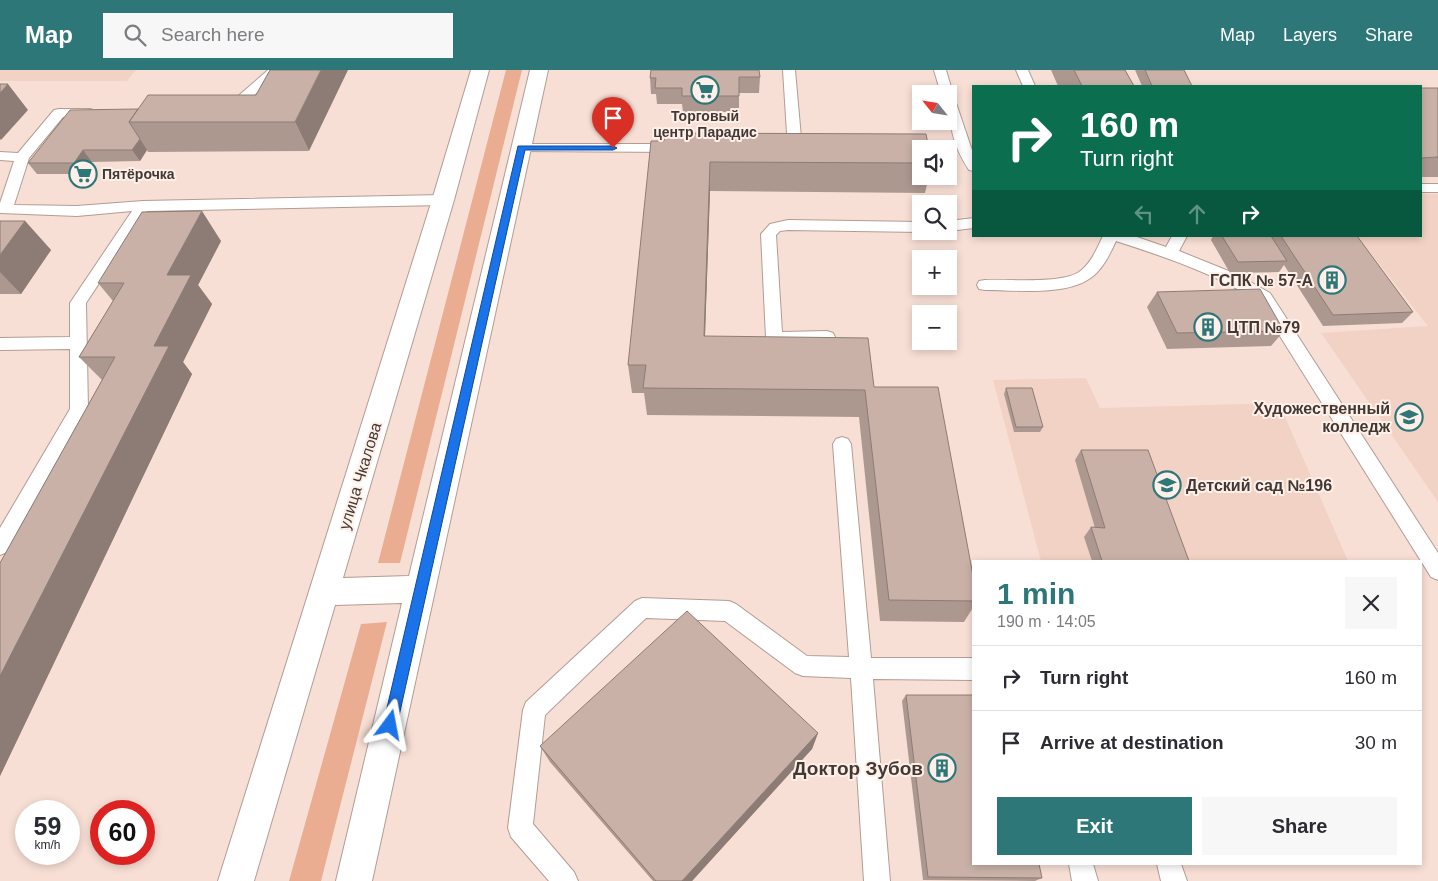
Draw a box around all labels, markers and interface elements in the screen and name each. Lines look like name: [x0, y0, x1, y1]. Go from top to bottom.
search box: [103, 13, 453, 58]
text: Map: [25, 21, 73, 48]
icon: search: [121, 21, 149, 49]
text: Search here: [161, 24, 265, 45]
text: Map: [1220, 25, 1255, 45]
text: Layers: [1283, 25, 1337, 45]
text: Share: [1365, 25, 1413, 45]
supermarket icon: Торговый центр Парадис: [690, 75, 720, 105]
north arrow: [912, 85, 958, 130]
map controls: [912, 85, 957, 350]
pin: [592, 97, 634, 148]
icon: arrive: [599, 104, 627, 132]
icon: right: [997, 105, 1062, 170]
text: 160 m: [1080, 105, 1179, 144]
place label: Торговый центр Парадис: [653, 108, 757, 140]
button: sound: [912, 140, 957, 185]
text: Turn right: [1080, 146, 1173, 171]
supermarket icon: Пятёрочка: [68, 159, 98, 189]
place label: Пятёрочка: [102, 166, 175, 182]
button: search: [912, 195, 957, 240]
icon: left: [1130, 200, 1158, 228]
icon: ahead: [1183, 200, 1211, 228]
icon: right: [1236, 200, 1264, 228]
button: +: [912, 250, 957, 295]
building icon: ГСПК № 57-А: [1317, 265, 1347, 295]
place label: ГСПК № 57-А: [1210, 272, 1313, 289]
button: −: [912, 305, 957, 350]
building icon: ЦТП №79: [1193, 312, 1223, 342]
place label: ЦТП №79: [1227, 319, 1300, 336]
place label: Художественный колледж: [1253, 400, 1391, 435]
school or university icon: Художественный колледж: [1394, 402, 1424, 432]
street label: улица Чкалова: [336, 420, 384, 532]
school or university icon: Детский сад №196: [1152, 470, 1182, 500]
place label: Детский сад №196: [1186, 477, 1332, 494]
text: 1 min: [997, 577, 1075, 610]
button: close: [1345, 577, 1397, 629]
text: 190 m · 14:05: [997, 613, 1096, 630]
icon: right: [997, 664, 1025, 692]
text: Turn right: [1040, 667, 1128, 688]
text: 160 m: [1344, 667, 1397, 688]
position arrow: [363, 698, 415, 750]
icon: arrive: [997, 729, 1025, 757]
text: Arrive at destination: [1040, 732, 1224, 753]
text: 30 m: [1355, 732, 1397, 753]
building icon: Доктор Зубов: [927, 753, 957, 783]
place label: Доктор Зубов: [793, 758, 923, 779]
button: Exit: [997, 797, 1192, 855]
button: Share: [1202, 797, 1397, 855]
speed limit sign: 60: [90, 800, 155, 865]
text: 59: [34, 812, 61, 840]
text: km/h: [34, 838, 61, 852]

